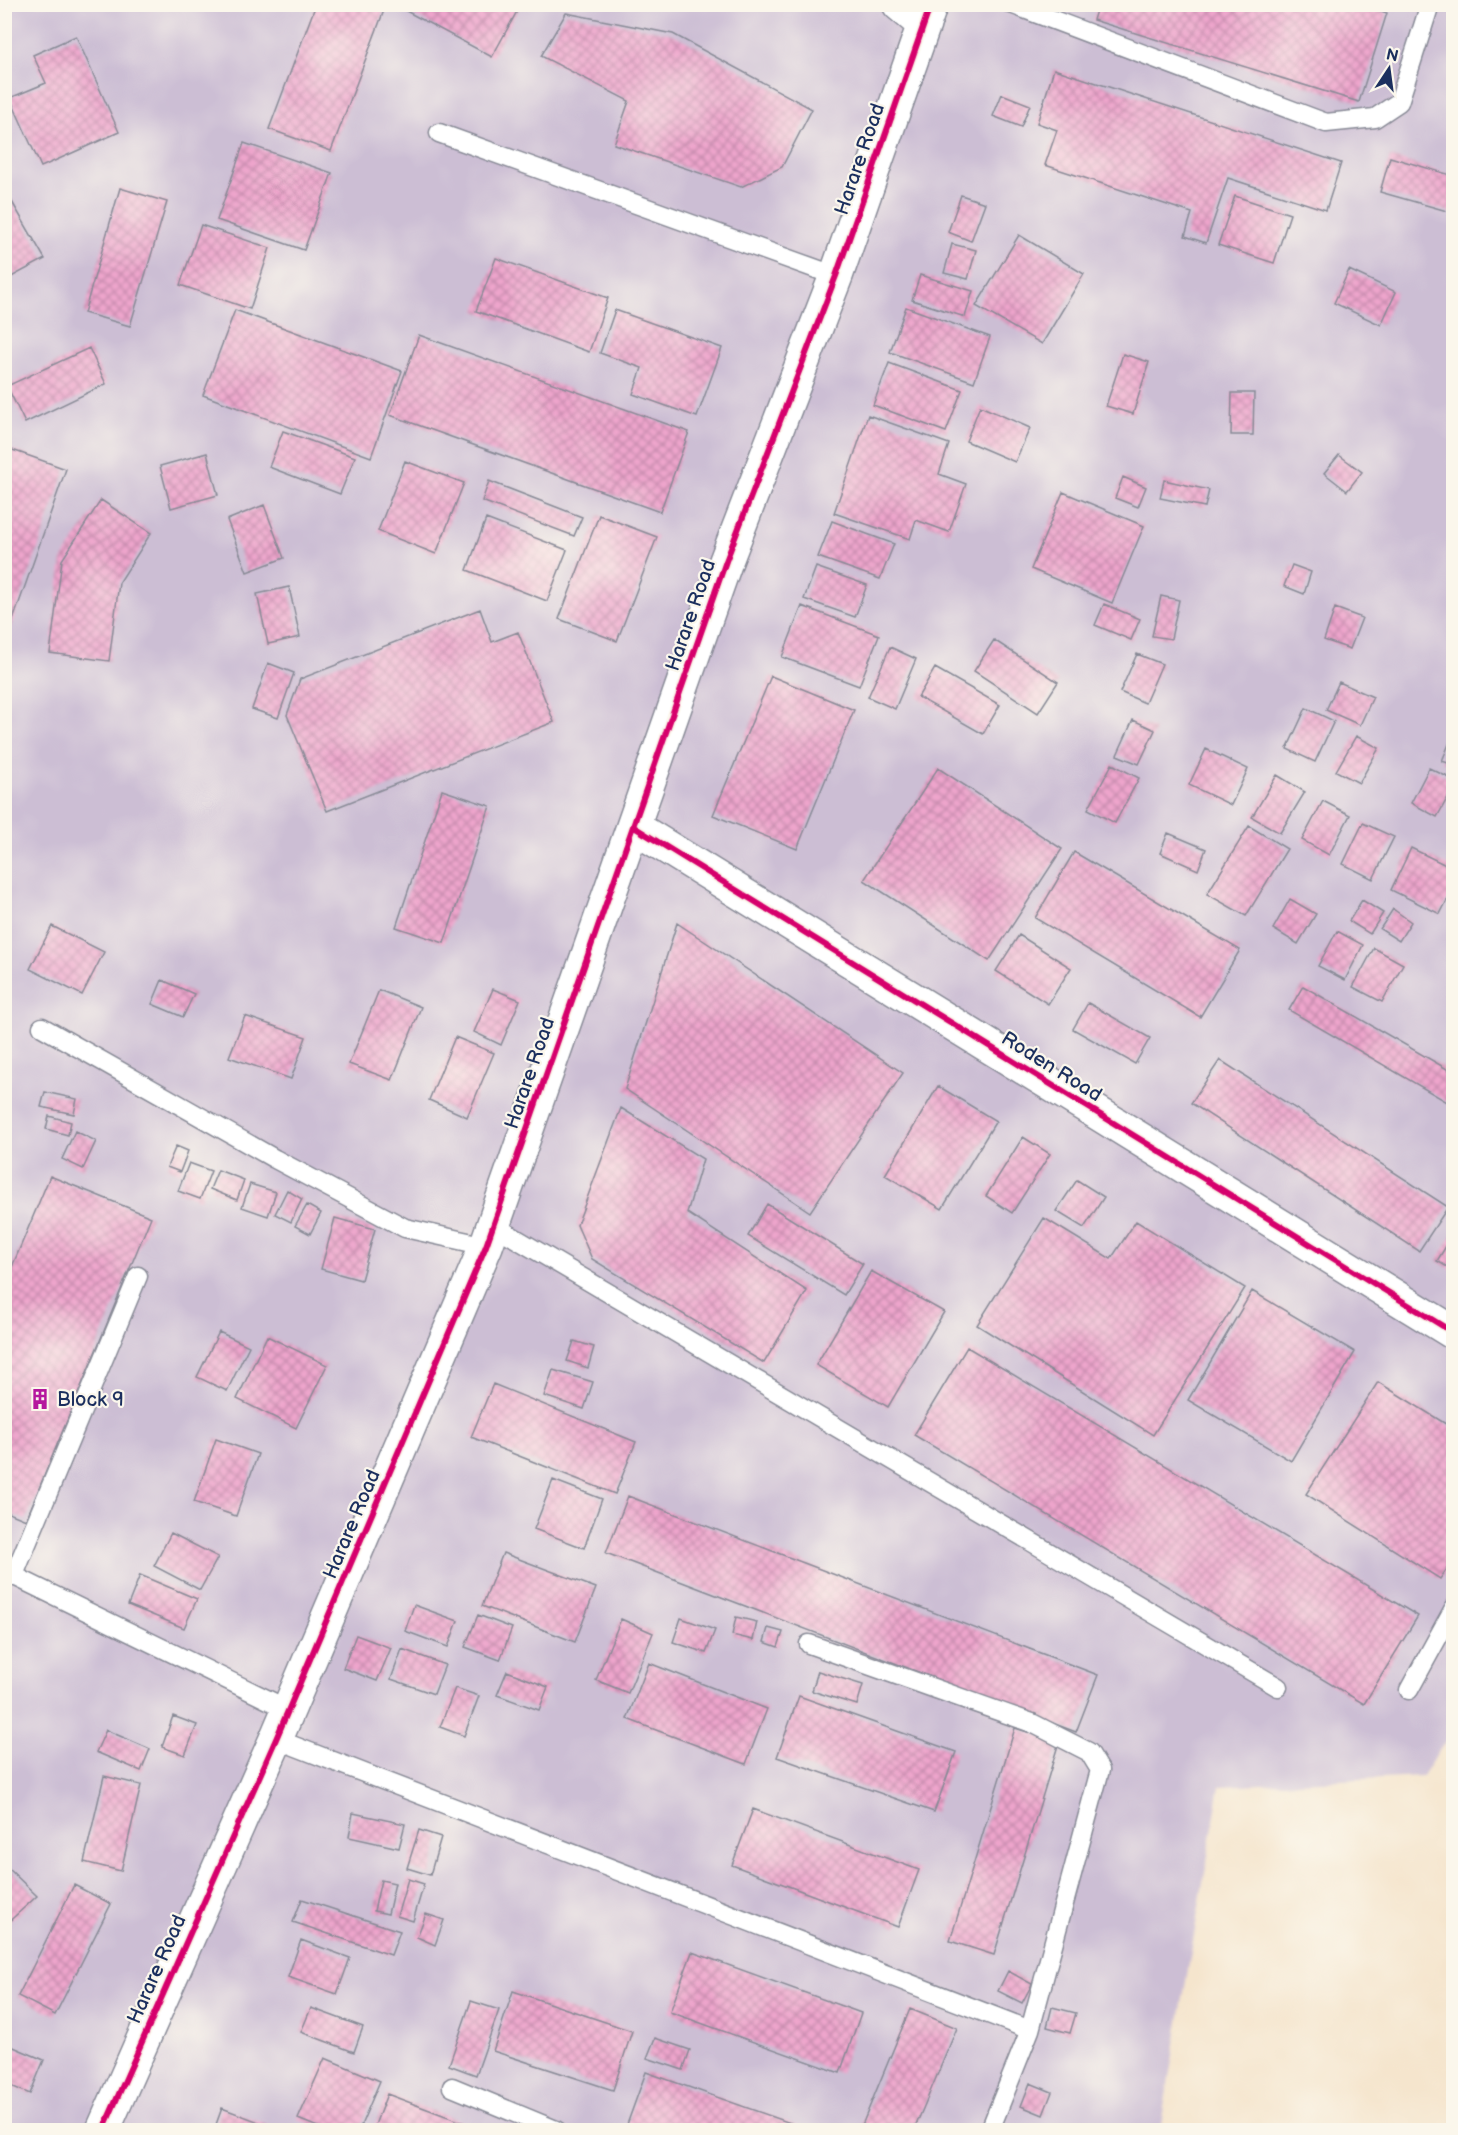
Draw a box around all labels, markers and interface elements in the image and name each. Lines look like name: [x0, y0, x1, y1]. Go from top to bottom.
north arrow: [1359, 39, 1419, 99]
text: N: [1384, 45, 1400, 66]
street label: Harare Road: [830, 100, 890, 218]
street label: Harare Road: [661, 556, 721, 674]
street label: Harare Road: [500, 1014, 560, 1132]
street label: Roden Road: [997, 1026, 1106, 1107]
building icon: Block 9: [28, 1387, 52, 1411]
place label: Block 9: [57, 1388, 124, 1412]
street label: Harare Road: [318, 1466, 386, 1583]
street label: Harare Road: [122, 1911, 192, 2028]

